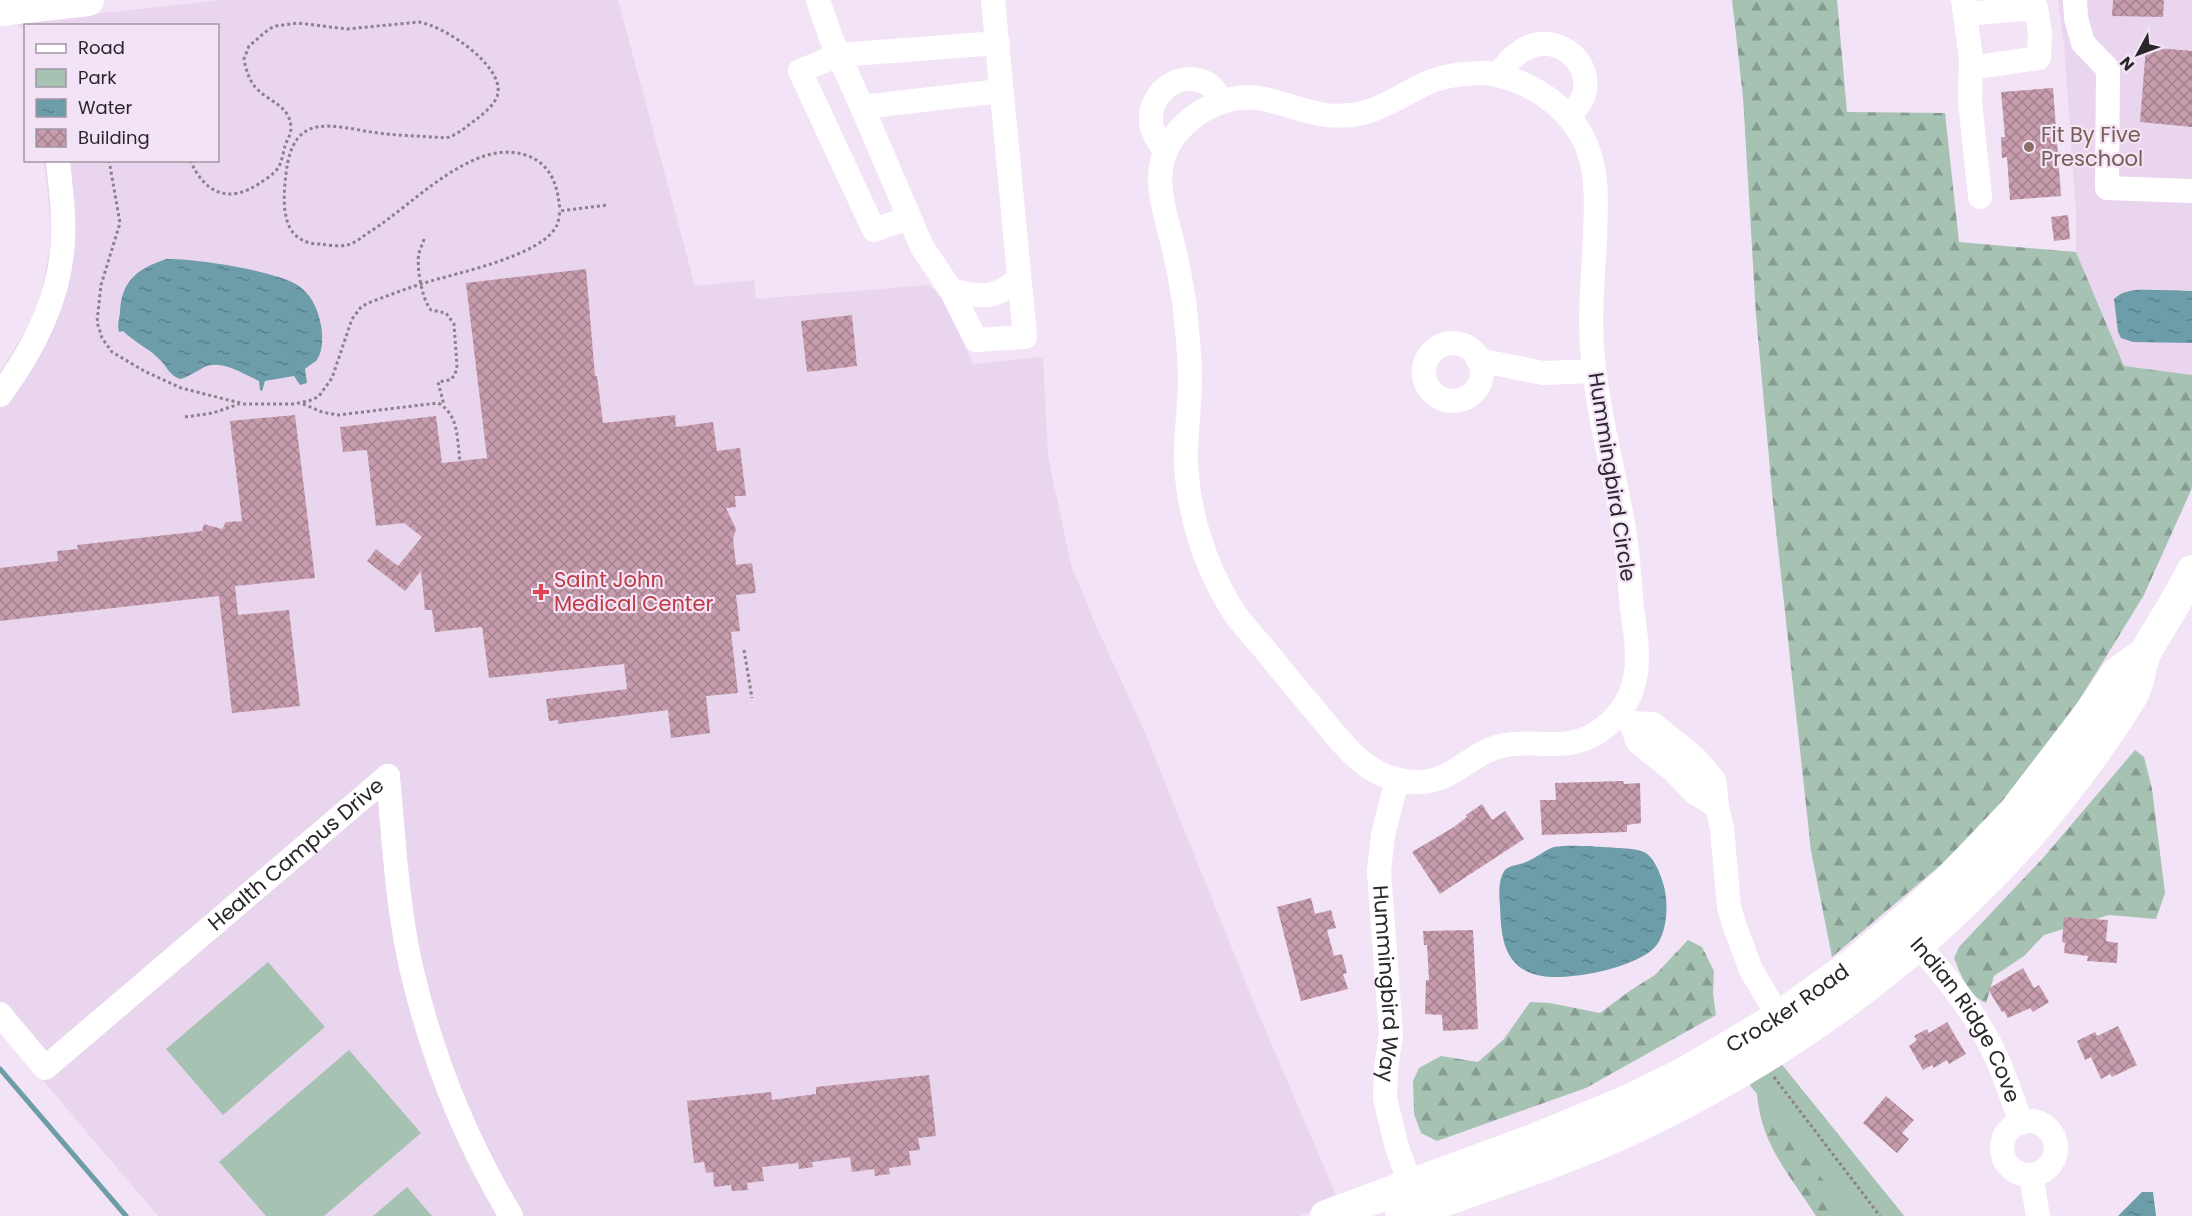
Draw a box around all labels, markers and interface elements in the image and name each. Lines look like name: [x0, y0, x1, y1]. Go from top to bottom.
legend: [24, 24, 219, 162]
north arrow: [2108, 24, 2168, 84]
text: Road: [78, 35, 125, 60]
text: N: [2114, 51, 2140, 76]
text: Park: [78, 65, 117, 90]
text: Water: [78, 95, 132, 120]
place label: Fit By Five Preschool: [2041, 120, 2143, 173]
text: Building: [78, 125, 150, 150]
marker: Fit By Five Preschool: [2022, 140, 2036, 154]
street label: Hummingbird Circle: [1582, 370, 1643, 583]
place label: Saint John Medical Center: [554, 565, 714, 618]
marker: Saint John Medical Center: [532, 583, 550, 601]
street label: Health Campus Drive: [202, 771, 390, 937]
street label: Hummingbird Way: [1366, 884, 1406, 1083]
street label: Indian Ridge Cove: [1904, 931, 2028, 1106]
street label: Crocker Road: [1720, 956, 1855, 1059]

